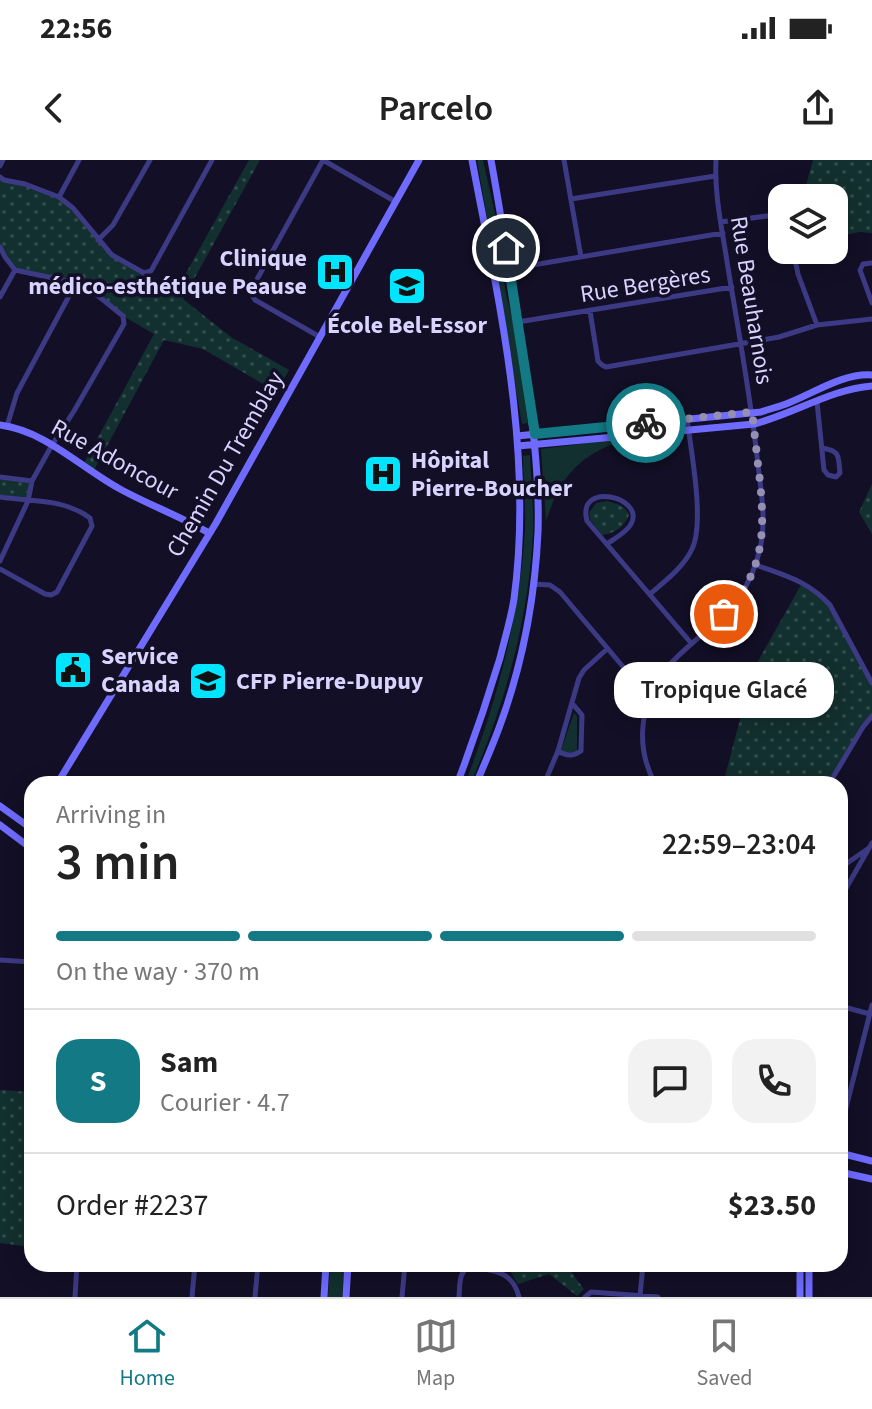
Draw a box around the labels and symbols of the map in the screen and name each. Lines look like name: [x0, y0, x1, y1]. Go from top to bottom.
street label: Rue Beauharnois: [721, 213, 782, 387]
pin: [472, 214, 540, 282]
place label: Clinique médico-esthétique Peause: [28, 241, 307, 304]
hospital icon: Clinique médico-esthétique Peause: [314, 251, 356, 293]
street label: Rue Bergères: [578, 257, 713, 312]
school or university icon: École Bel-Essor: [386, 265, 428, 307]
place label: École Bel-Essor: [327, 308, 487, 343]
street label: Chemin Du Tremblay: [158, 365, 293, 564]
courier: [606, 383, 686, 463]
street label: Rue Adoncour: [45, 410, 185, 509]
place label: Hôpital Pierre-Boucher: [411, 443, 573, 506]
hospital icon: Hôpital Pierre-Boucher: [362, 453, 404, 495]
pin: [690, 580, 758, 648]
place label: Service Canada: [101, 639, 180, 702]
public building icon: Service Canada: [52, 649, 94, 691]
school or university icon: CFP Pierre-Dupuy: [187, 660, 229, 702]
callout: Tropique Glacé: [614, 662, 834, 718]
place label: CFP Pierre-Dupuy: [236, 664, 424, 699]

